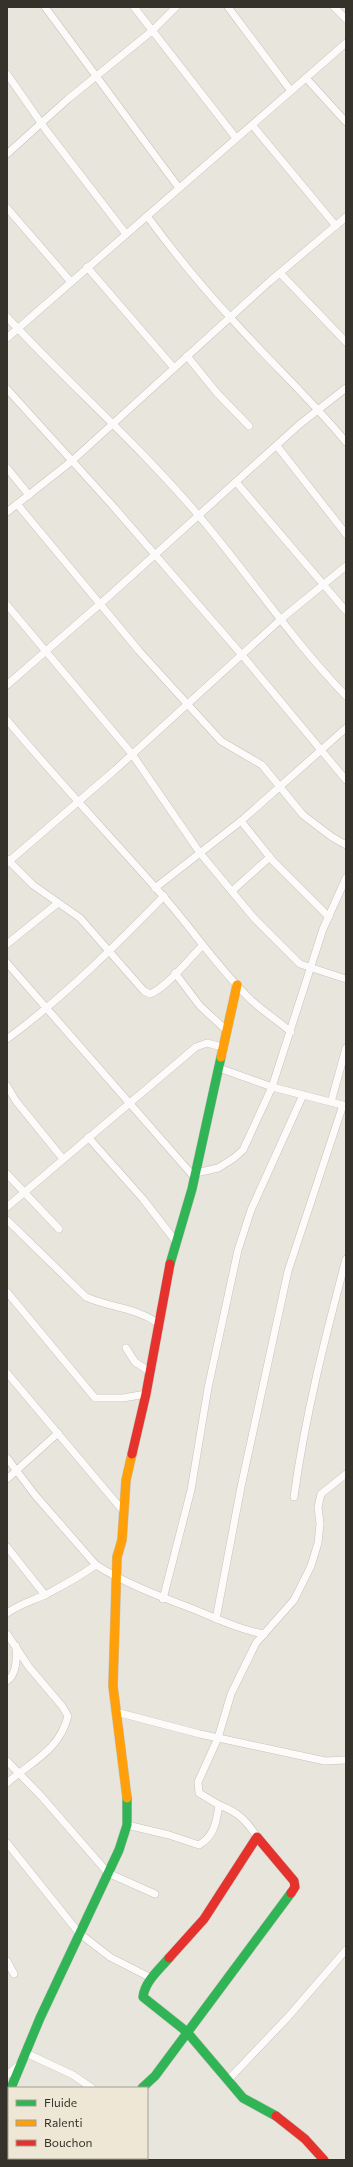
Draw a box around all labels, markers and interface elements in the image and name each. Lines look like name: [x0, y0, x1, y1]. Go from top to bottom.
legend: [8, 2087, 148, 2159]
text: Fluide: [44, 2095, 77, 2109]
text: Ralenti: [44, 2115, 83, 2129]
text: Bouchon: [44, 2135, 92, 2149]

